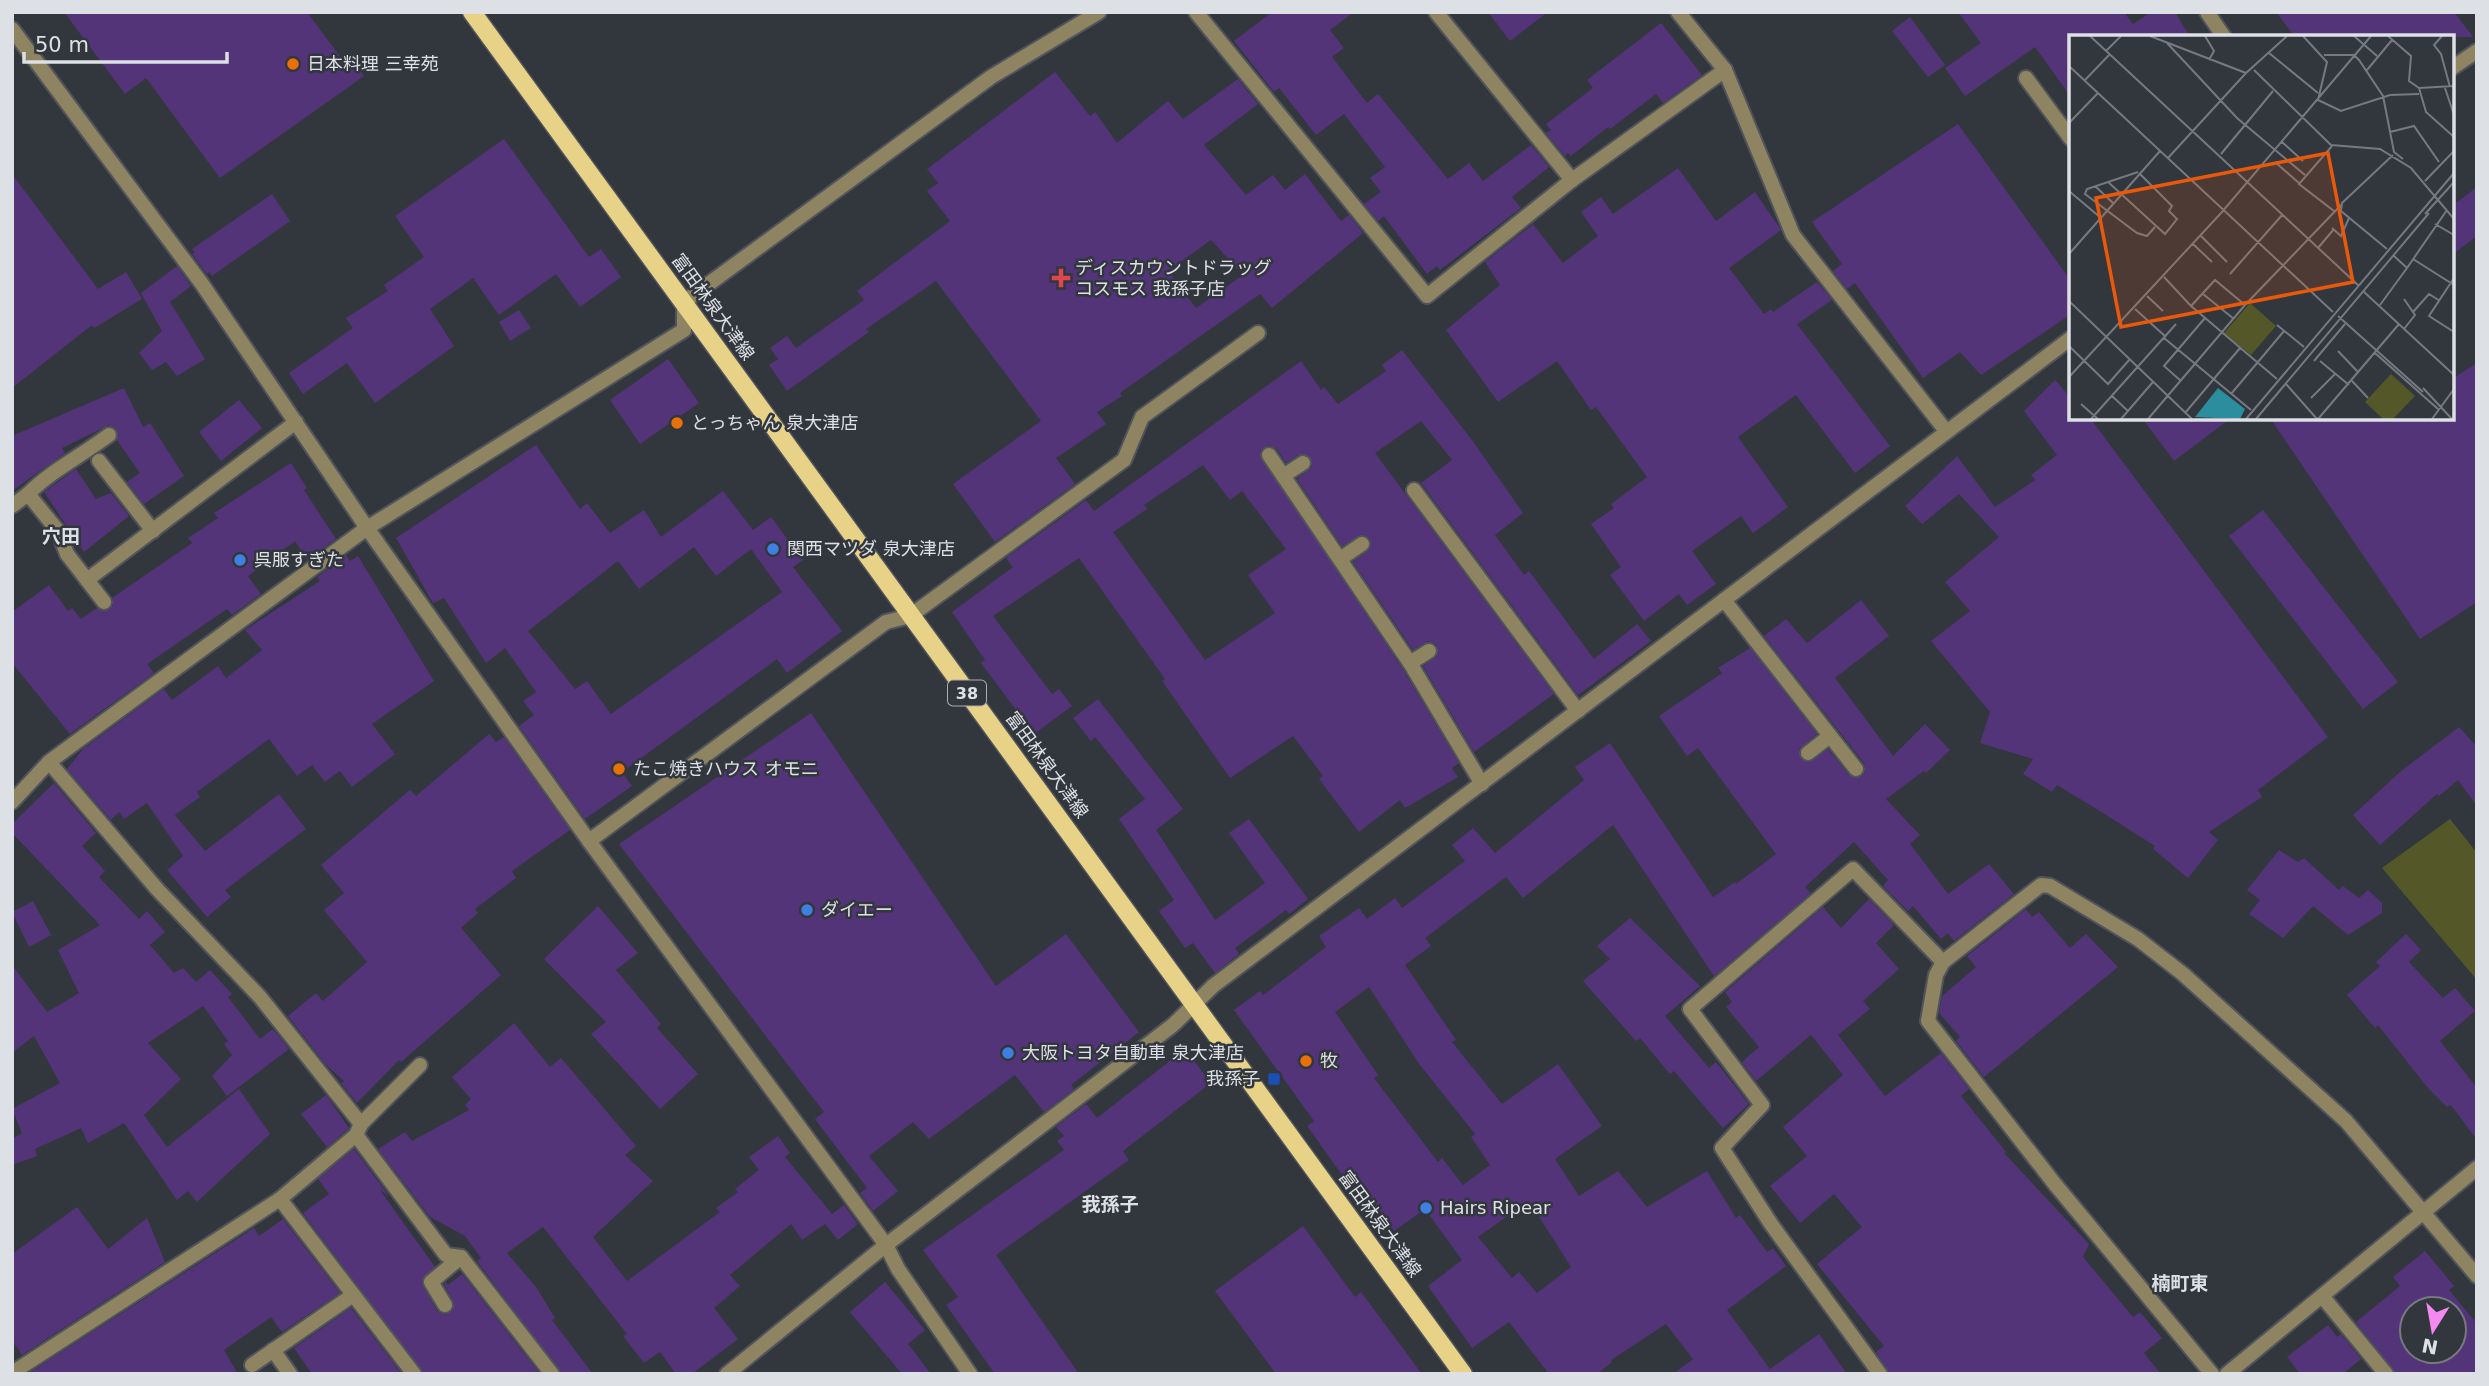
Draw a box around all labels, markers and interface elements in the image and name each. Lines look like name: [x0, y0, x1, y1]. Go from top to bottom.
scale bar: [24, 21, 228, 65]
text: 50 m: [35, 33, 89, 57]
inset map: [2069, 35, 2454, 420]
place label: 日本料理 三幸苑: [307, 53, 439, 74]
marker: 日本料理 三幸苑: [285, 56, 301, 72]
street label: 富田林泉大津線: [668, 250, 759, 364]
place label: ディスカウントドラッグ コスモス 我孫子店: [1075, 257, 1272, 299]
marker: ディスカウントドラッグ コスモス 我孫子店: [1053, 270, 1069, 286]
place label: とっちゃん 泉大津店: [691, 412, 858, 433]
marker: とっちゃん 泉大津店: [669, 415, 685, 431]
district label: 穴田: [42, 525, 80, 547]
place label: 関西マツダ 泉大津店: [787, 538, 955, 559]
marker: 関西マツダ 泉大津店: [765, 541, 781, 557]
place label: 呉服すぎた: [254, 549, 344, 570]
marker: 呉服すぎた: [232, 552, 248, 568]
road number: 38: [948, 680, 986, 706]
street label: 富田林泉大津線: [1002, 708, 1093, 822]
place label: たこ焼きハウス オモニ: [633, 758, 819, 779]
marker: たこ焼きハウス オモニ: [611, 761, 627, 777]
place label: ダイエー: [821, 899, 893, 920]
marker: ダイエー: [799, 902, 815, 918]
place label: 大阪トヨタ自動車 泉大津店: [1022, 1042, 1244, 1063]
marker: 大阪トヨタ自動車 泉大津店: [1000, 1045, 1016, 1061]
place label: 牧: [1320, 1050, 1338, 1071]
marker: 牧: [1298, 1053, 1314, 1069]
place label: 我孫子: [1206, 1068, 1260, 1089]
marker: 我孫子: [1266, 1071, 1282, 1087]
street label: 富田林泉大津線: [1335, 1167, 1426, 1281]
district label: 我孫子: [1081, 1193, 1139, 1215]
place label: Hairs Ripear: [1440, 1197, 1551, 1218]
marker: Hairs Ripear: [1418, 1200, 1434, 1216]
district label: 楠町東: [2151, 1272, 2209, 1294]
north arrow: [2398, 1295, 2468, 1365]
text: N: [2420, 1334, 2440, 1359]

